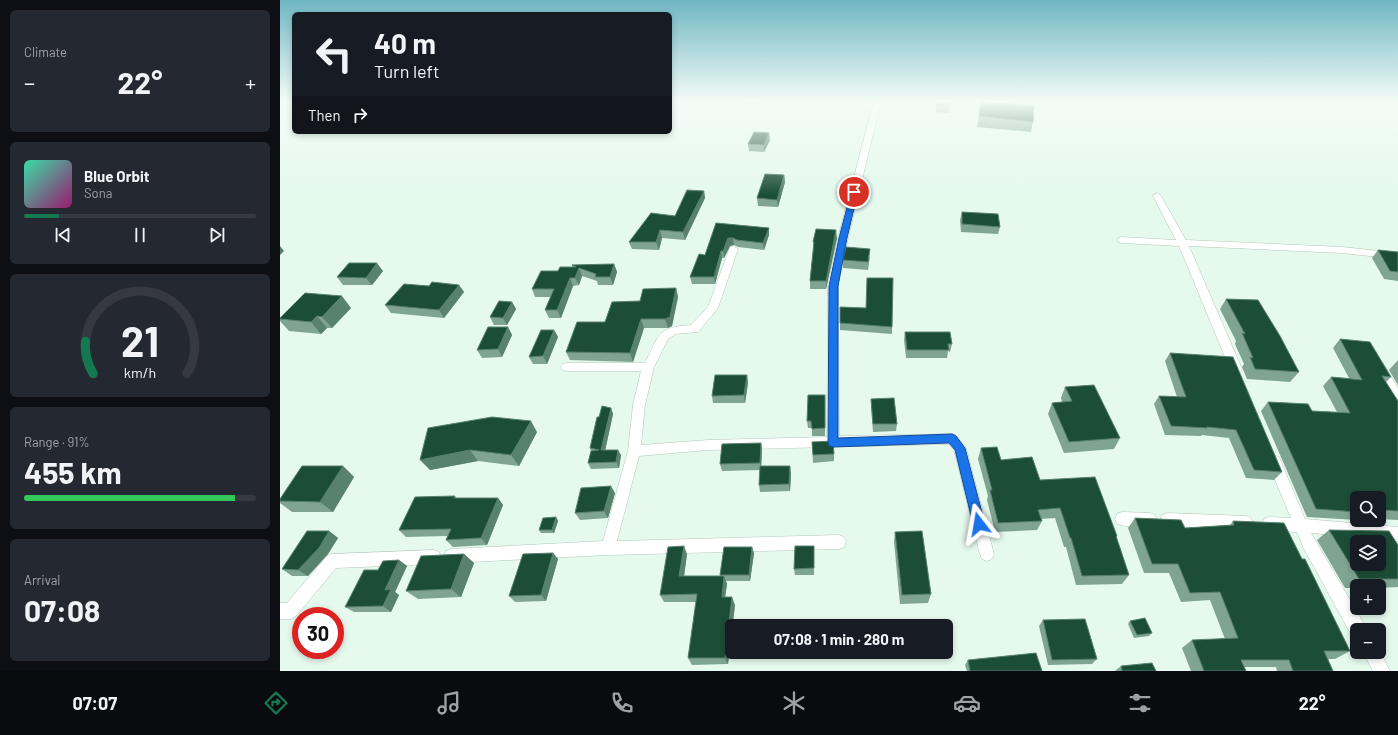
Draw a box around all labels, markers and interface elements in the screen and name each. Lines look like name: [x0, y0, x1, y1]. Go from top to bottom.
text: 40 m: [374, 26, 436, 60]
icon: left: [308, 28, 360, 80]
text: Climate: [24, 44, 67, 60]
text: Turn left: [374, 60, 440, 82]
text: 22°: [118, 64, 162, 100]
text: −: [24, 69, 35, 95]
text: +: [245, 69, 256, 95]
icon: right: [349, 104, 371, 126]
text: Then: [308, 106, 341, 124]
text: Blue Orbit: [84, 167, 149, 185]
pin: [837, 175, 871, 209]
icon: arrive: [843, 181, 865, 203]
text: Sona: [84, 185, 112, 201]
icon: previous: [52, 224, 74, 246]
icon: pause: [129, 224, 151, 246]
icon: next: [206, 224, 228, 246]
text: 21: [121, 314, 159, 364]
text: km/h: [124, 363, 156, 380]
text: Range · 91%: [24, 434, 90, 450]
text: 455 km: [24, 454, 122, 490]
map controls: [1350, 491, 1386, 659]
button: search: [1350, 491, 1386, 527]
position arrow: [958, 503, 1000, 545]
button: layers: [1350, 535, 1386, 571]
text: Arrival: [24, 572, 60, 588]
button: +: [1350, 579, 1386, 615]
text: 07:08: [24, 592, 100, 628]
speed limit sign: 30: [292, 607, 344, 659]
button: −: [1350, 623, 1386, 659]
text: 07:08 · 1 min · 280 m: [774, 630, 904, 648]
icon: directions: [262, 689, 290, 717]
icon: music: [435, 689, 463, 717]
icon: phone: [608, 689, 636, 717]
icon: climate: [780, 689, 808, 717]
icon: car: [953, 689, 981, 717]
icon: filters: [1126, 689, 1154, 717]
text: 07:07: [72, 692, 117, 714]
text: 22°: [1299, 692, 1326, 714]

